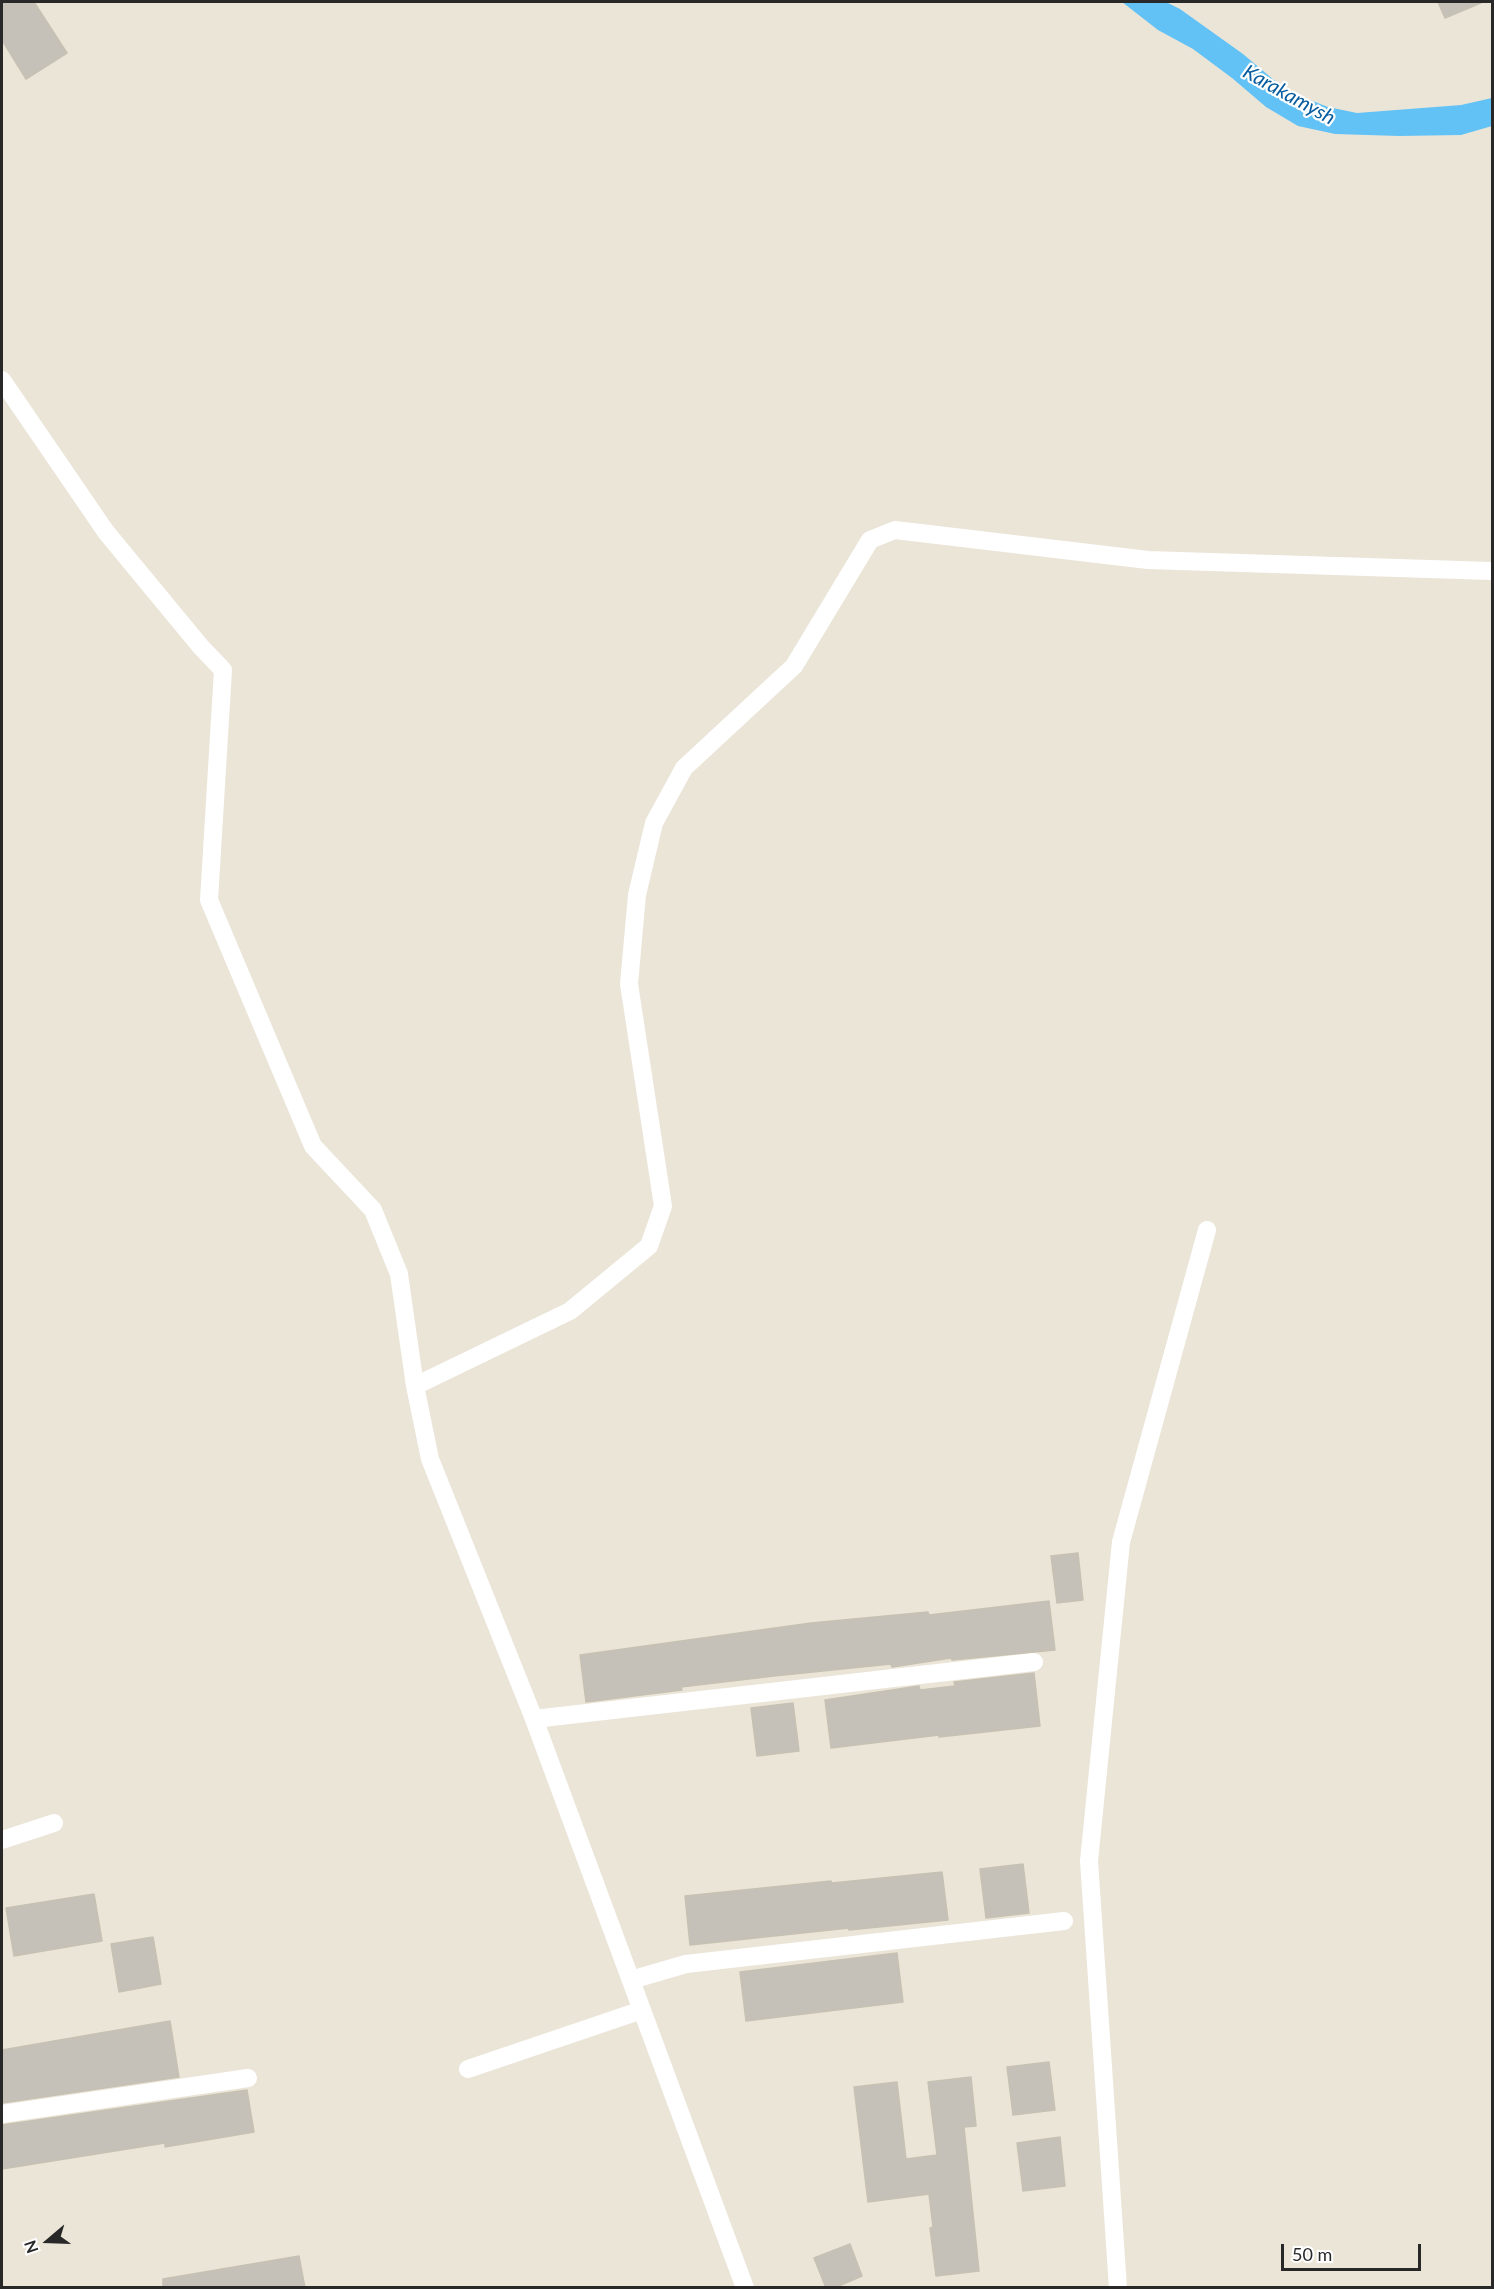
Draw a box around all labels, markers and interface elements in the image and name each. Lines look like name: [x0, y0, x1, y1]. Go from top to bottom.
water label: Karakamysh: [1239, 60, 1339, 130]
north arrow: [18, 2211, 78, 2271]
scale bar: [1284, 2232, 1424, 2270]
text: N: [20, 2238, 41, 2256]
text: 50 m: [1292, 2243, 1332, 2265]

